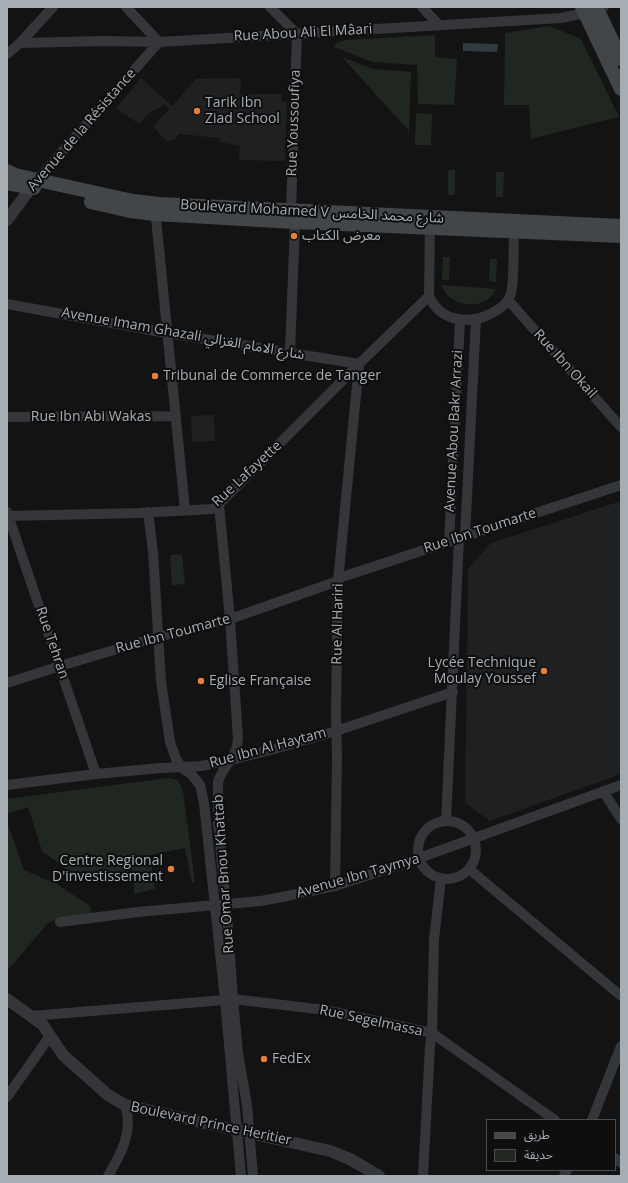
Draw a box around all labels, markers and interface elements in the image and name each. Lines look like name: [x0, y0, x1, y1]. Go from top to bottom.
street label: Rue Abou Ali El Mâari: [233, 21, 373, 45]
street label: Avenue de la Résistance: [24, 65, 140, 195]
street label: Rue Youssoufiya: [284, 69, 304, 177]
place label: Tarik Ibn Ziad School: [205, 95, 280, 128]
marker: Tarik Ibn Ziad School: [192, 106, 202, 116]
street label: Boulevard Mohamed V شارع محمد الخامس: [180, 197, 444, 227]
place label: معرض الكتاب: [302, 228, 381, 244]
marker: معرض الكتاب: [289, 231, 299, 241]
street label: Avenue Imam Ghazali شارع الامام الغزالي: [60, 304, 306, 364]
street label: Rue Ibn Okail: [530, 326, 600, 402]
street label: Avenue Abou Bakr Arrazi: [441, 350, 467, 512]
place label: Tribunal de Commerce de Tanger: [163, 368, 381, 384]
marker: Tribunal de Commerce de Tanger: [150, 371, 160, 381]
street label: Rue Ibn Abi Wakas: [31, 409, 151, 425]
street label: Rue Lafayette: [209, 438, 285, 510]
street label: Rue Ibn Toumarte: [422, 505, 538, 557]
street label: Rue Al Hariri: [329, 583, 347, 665]
street label: Rue Tehran: [32, 605, 72, 681]
street label: Rue Ibn Toumarte: [114, 611, 232, 657]
place label: Lycée Technique Moulay Youssef: [428, 655, 536, 688]
marker: Lycée Technique Moulay Youssef: [539, 666, 549, 676]
place label: Eglise Française: [209, 673, 311, 689]
marker: Eglise Française: [196, 676, 206, 686]
street label: Rue Ibn Al Haytam: [208, 724, 328, 772]
street label: Rue Omar Bnou Khattab: [210, 794, 238, 954]
street label: Avenue Ibn Taymya: [294, 850, 422, 902]
place label: Centre Regional D'investissement: [52, 853, 163, 886]
marker: Centre Regional D'investissement: [166, 864, 176, 874]
street label: Rue Segelmassa: [318, 1002, 424, 1040]
place label: FedEx: [272, 1051, 311, 1067]
marker: FedEx: [259, 1054, 269, 1064]
street label: Boulevard Prince Heritier: [129, 1099, 293, 1149]
legend: [486, 1119, 616, 1171]
text: طريق: [524, 1126, 550, 1143]
text: حديقة: [524, 1146, 553, 1163]

